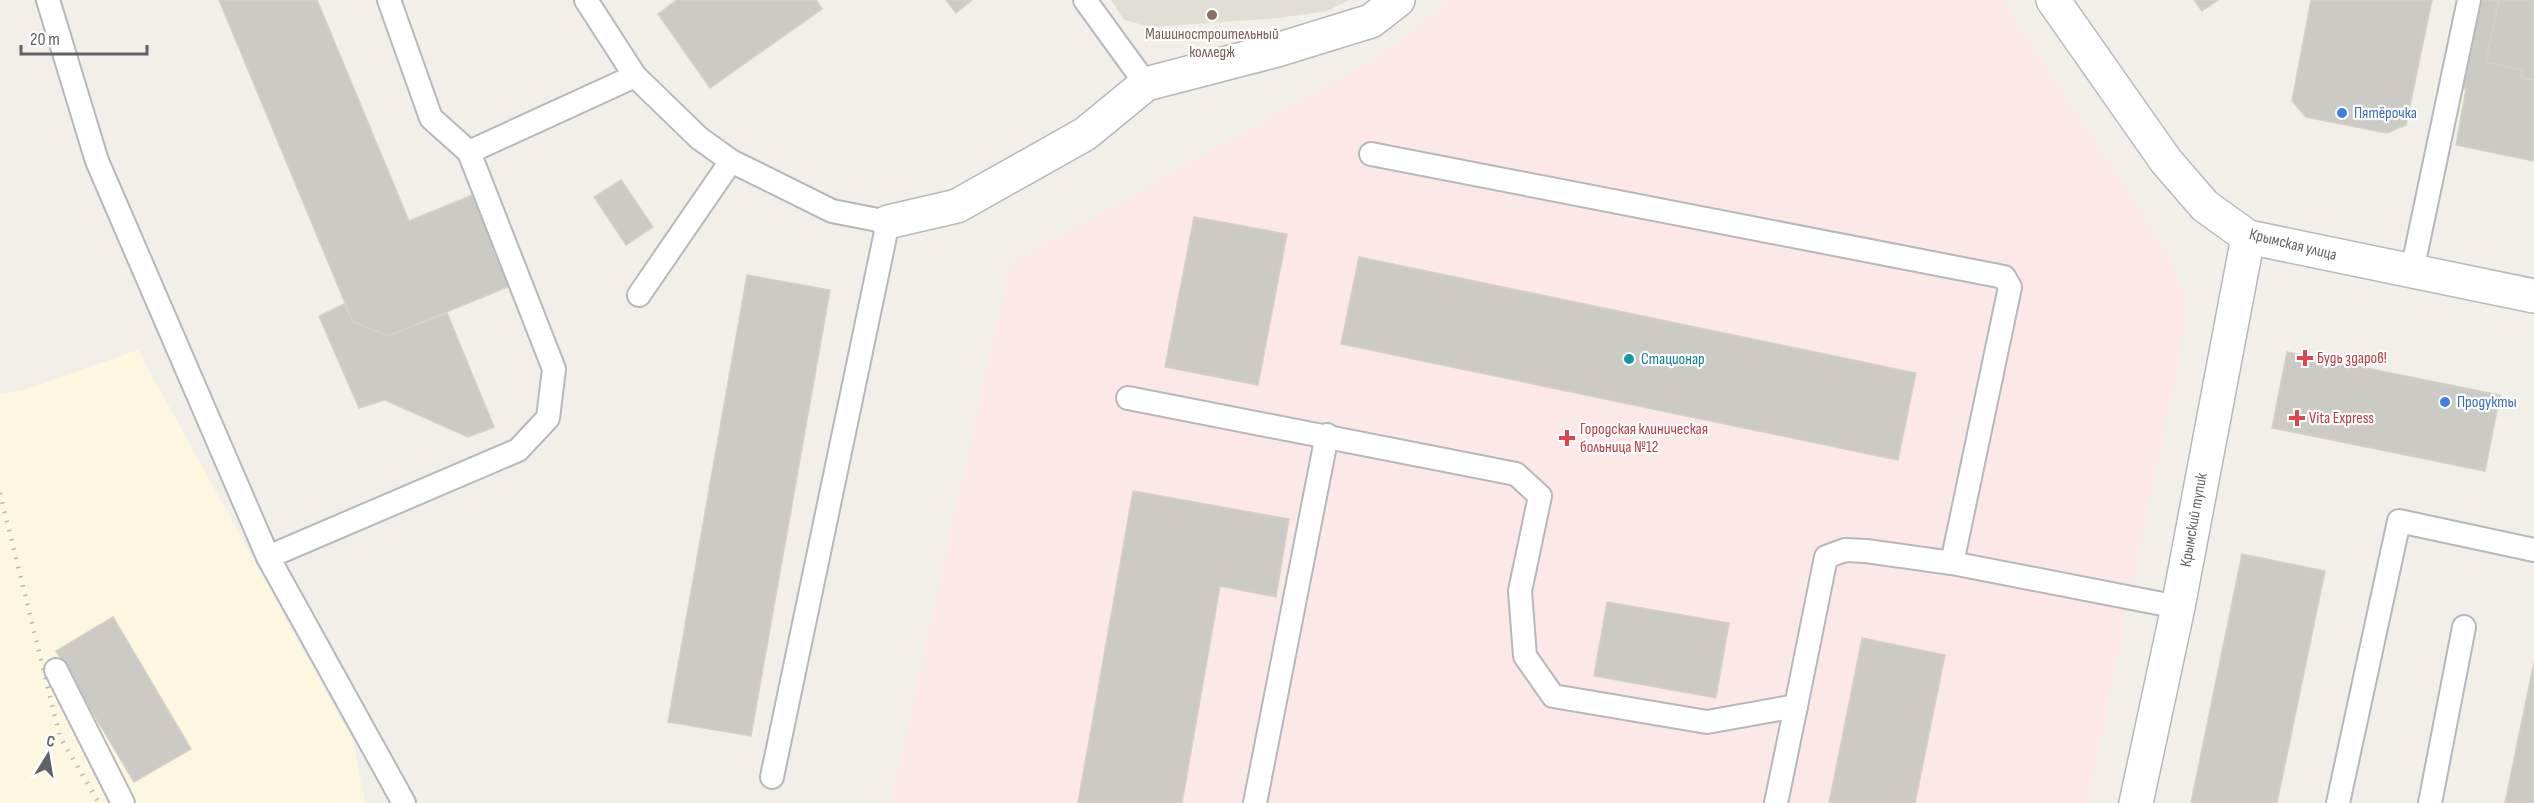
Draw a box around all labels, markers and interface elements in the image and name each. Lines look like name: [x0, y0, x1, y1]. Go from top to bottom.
marker: Машиностроительный колледж: [1205, 8, 1219, 22]
scale bar: [21, 18, 147, 56]
place label: Машиностроительный колледж: [1145, 25, 1279, 62]
text: 20 m: [30, 29, 60, 50]
place label: Пятёрочка: [2354, 104, 2417, 123]
marker: Пятёрочка: [2335, 106, 2349, 120]
street label: Крымская улица: [2247, 225, 2339, 265]
place label: Будь здаров!: [2317, 349, 2387, 368]
place label: Стационар: [1641, 350, 1705, 369]
marker: Будь здаров!: [2298, 351, 2312, 365]
marker: Стационар: [1622, 352, 1636, 366]
place label: Продукты: [2457, 393, 2517, 412]
marker: Продукты: [2438, 395, 2452, 409]
place label: Vita Express: [2309, 409, 2374, 428]
marker: Vita Express: [2290, 411, 2304, 425]
place label: Городская клиническая больница №12: [1580, 420, 1708, 457]
marker: Городская клиническая больница №12: [1558, 429, 1576, 447]
street label: Крымский тупик: [2176, 471, 2212, 568]
north arrow: [18, 725, 78, 785]
text: С: [45, 732, 56, 752]

